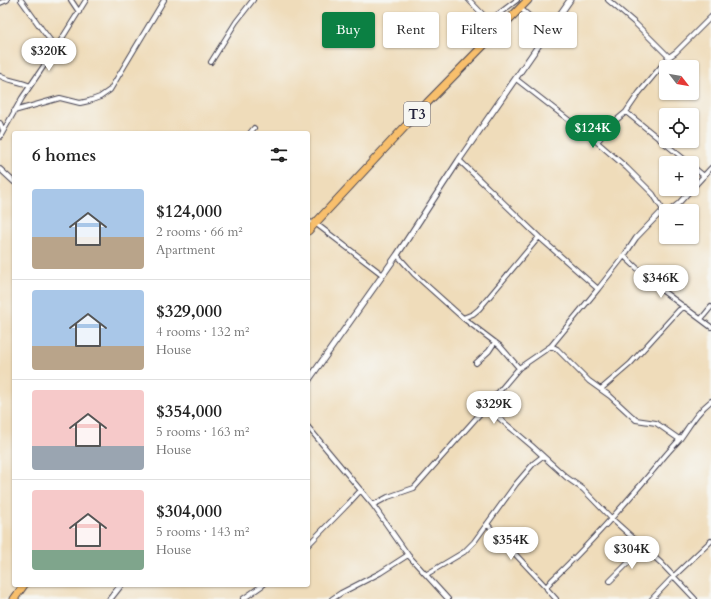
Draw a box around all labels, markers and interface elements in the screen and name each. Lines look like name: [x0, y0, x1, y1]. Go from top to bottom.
chip: Buy: [322, 12, 375, 48]
chip: Rent: [383, 12, 439, 48]
chip: Filters: [447, 12, 511, 48]
chip: New: [519, 12, 577, 48]
pin: $320K: [21, 38, 77, 72]
text: $320K: [30, 42, 68, 60]
north arrow: [659, 60, 699, 100]
map controls: [659, 60, 699, 244]
road number: T3: [404, 102, 430, 126]
button: locate: [659, 108, 699, 148]
pin: $124K: [565, 115, 621, 149]
text: $124K: [574, 119, 612, 137]
text: 6 homes: [32, 144, 96, 167]
icon: filters: [268, 144, 290, 166]
button: +: [659, 156, 699, 196]
text: $124,000: [156, 200, 222, 223]
button: −: [659, 204, 699, 244]
icon: home: [64, 205, 112, 253]
text: 2 rooms · 66 m²: [156, 223, 243, 241]
text: Apartment: [156, 241, 215, 259]
pin: $346K: [633, 265, 689, 299]
text: $346K: [642, 269, 680, 287]
text: $329,000: [156, 300, 222, 323]
icon: home: [64, 306, 112, 354]
text: 4 rooms · 132 m²: [156, 323, 249, 341]
text: House: [156, 341, 191, 359]
pin: $329K: [466, 391, 522, 425]
text: $329K: [475, 395, 513, 413]
text: $354,000: [156, 400, 222, 423]
icon: home: [64, 406, 112, 454]
text: 5 rooms · 163 m²: [156, 423, 249, 441]
text: House: [156, 441, 191, 459]
text: $304,000: [156, 500, 222, 523]
icon: home: [64, 506, 112, 554]
text: 5 rooms · 143 m²: [156, 523, 249, 541]
pin: $354K: [483, 527, 539, 561]
text: $354K: [492, 531, 530, 549]
pin: $304K: [604, 536, 660, 570]
text: $304K: [613, 540, 651, 558]
text: House: [156, 541, 191, 559]

